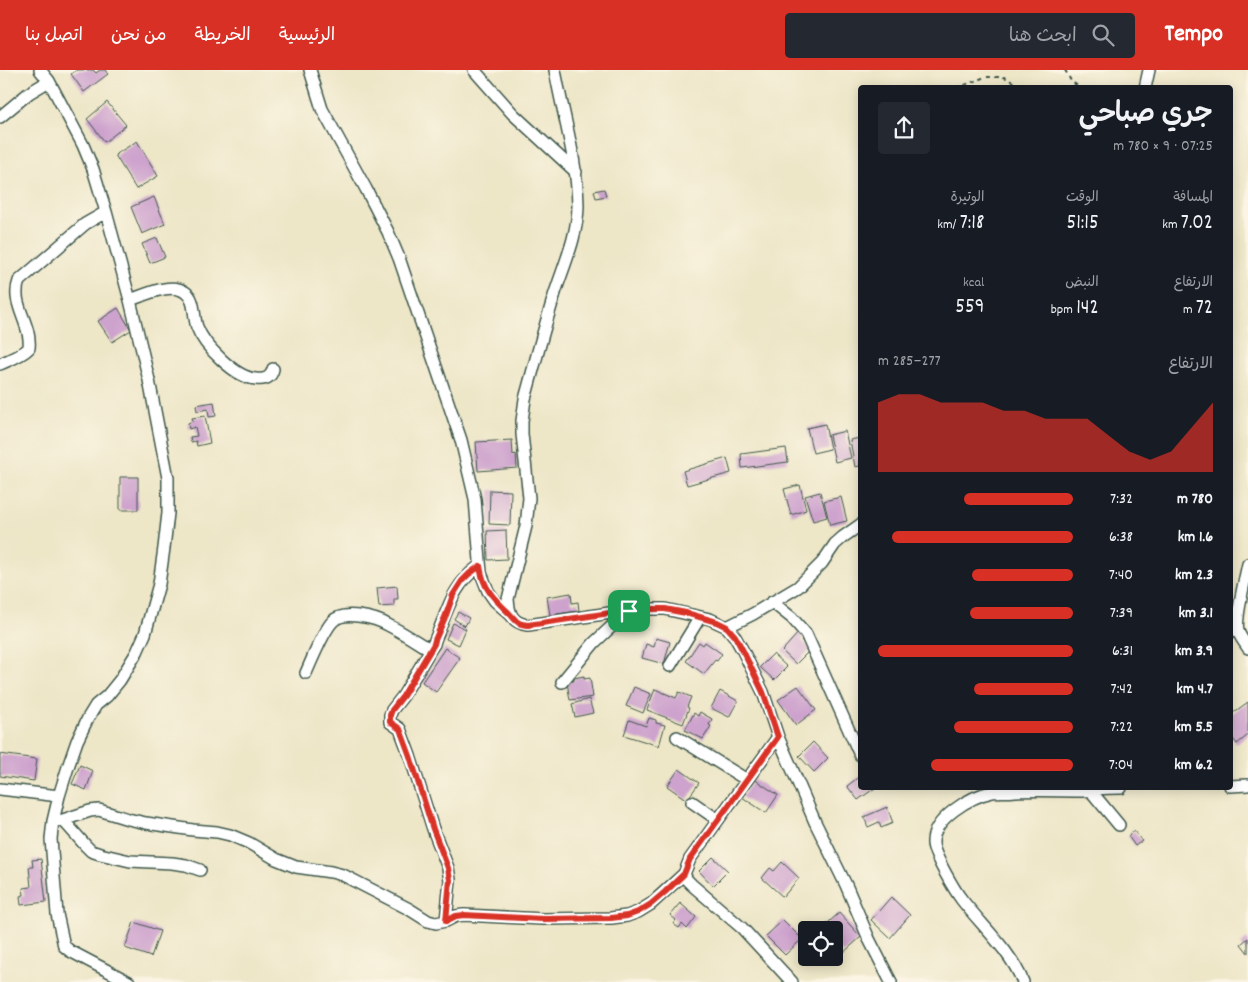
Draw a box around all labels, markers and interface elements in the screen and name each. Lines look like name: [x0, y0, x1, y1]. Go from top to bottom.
search box: [785, 13, 1135, 58]
text: Tempo: [1165, 18, 1223, 52]
icon: search: [1089, 21, 1117, 49]
text: اتصل بنا: [25, 24, 83, 49]
text: من نحن: [111, 24, 167, 49]
text: الخريطة: [195, 24, 251, 49]
text: الرئيسية: [279, 24, 335, 49]
text: ابحث هنا: [1009, 24, 1077, 51]
text: جري صباحي: [1079, 96, 1213, 136]
button: share: [878, 102, 930, 154]
text: 07:25 · 9 × 780 m: [1113, 135, 1213, 158]
text: الوتيرة: [951, 188, 984, 208]
text: الوقت: [1066, 188, 1099, 208]
text: المسافة: [1173, 188, 1213, 208]
text: 7:18: [960, 209, 984, 239]
text: 51:15: [1067, 209, 1099, 239]
text: 7.02: [1181, 209, 1213, 239]
text: /km: [937, 215, 960, 235]
text: km: [1162, 215, 1181, 235]
text: kcal: [963, 273, 984, 293]
text: النبض: [1065, 273, 1099, 293]
text: الارتفاع: [1174, 273, 1213, 293]
text: 559: [955, 293, 984, 323]
text: 142: [1076, 294, 1099, 324]
text: 72: [1196, 294, 1213, 324]
text: bpm: [1051, 300, 1076, 320]
text: m: [1183, 300, 1196, 320]
text: 277–285 m: [878, 350, 941, 373]
text: الارتفاع: [1168, 353, 1213, 376]
text: 7:32: [1110, 488, 1133, 511]
text: 780 m: [1177, 488, 1213, 511]
text: 6:38: [1109, 526, 1133, 549]
text: 1.6 km: [1178, 526, 1213, 549]
text: 7:40: [1109, 564, 1133, 587]
text: 2.3 km: [1175, 564, 1213, 587]
pin: [608, 590, 650, 632]
icon: arrive: [615, 597, 643, 625]
text: 7:39: [1110, 602, 1133, 625]
text: 3.1 km: [1179, 602, 1213, 625]
text: 6:31: [1112, 640, 1133, 663]
text: 3.9 km: [1175, 640, 1213, 663]
text: 7:42: [1111, 678, 1133, 701]
text: 4.7 km: [1176, 678, 1213, 701]
text: 7:22: [1110, 716, 1133, 739]
text: 5.5 km: [1174, 716, 1213, 739]
text: 7:04: [1109, 754, 1133, 777]
text: 6.2 km: [1174, 754, 1213, 777]
map controls: [798, 921, 843, 966]
button: locate: [798, 921, 843, 966]

